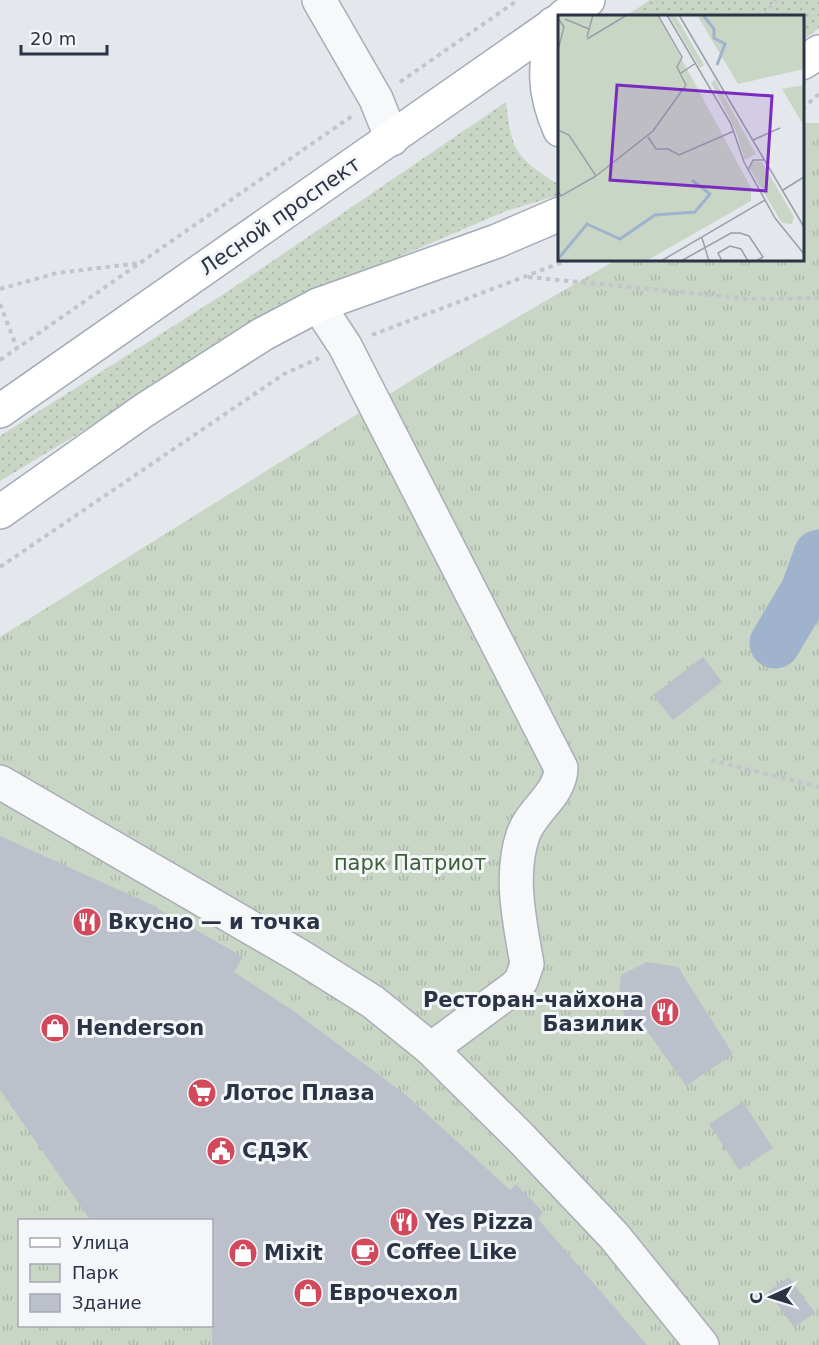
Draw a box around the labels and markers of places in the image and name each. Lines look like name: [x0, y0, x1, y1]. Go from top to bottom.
restaurant icon: Вкусно — и точка: [71, 906, 103, 938]
place label: Вкусно — и точка: [108, 910, 320, 934]
place label: Ресторан-чайхона Базилик: [423, 988, 644, 1036]
restaurant icon: Ресторан-чайхона Базилик: [649, 996, 681, 1028]
shop icon: Henderson: [39, 1012, 71, 1044]
place label: Henderson: [76, 1016, 204, 1040]
supermarket icon: Лотос Плаза: [186, 1077, 218, 1109]
place label: Лотос Плаза: [223, 1081, 375, 1105]
public building icon: СДЭК: [205, 1135, 237, 1167]
place label: СДЭК: [242, 1139, 309, 1163]
restaurant icon: Yes Pizza: [388, 1206, 420, 1238]
place label: Yes Pizza: [424, 1210, 534, 1234]
cafe icon: Coffee Like: [349, 1236, 381, 1268]
shop icon: Mixit: [227, 1237, 259, 1269]
place label: Coffee Like: [386, 1240, 517, 1264]
place label: Mixit: [264, 1241, 323, 1265]
shop icon: Еврочехол: [292, 1277, 324, 1309]
place label: Еврочехол: [329, 1281, 458, 1305]

